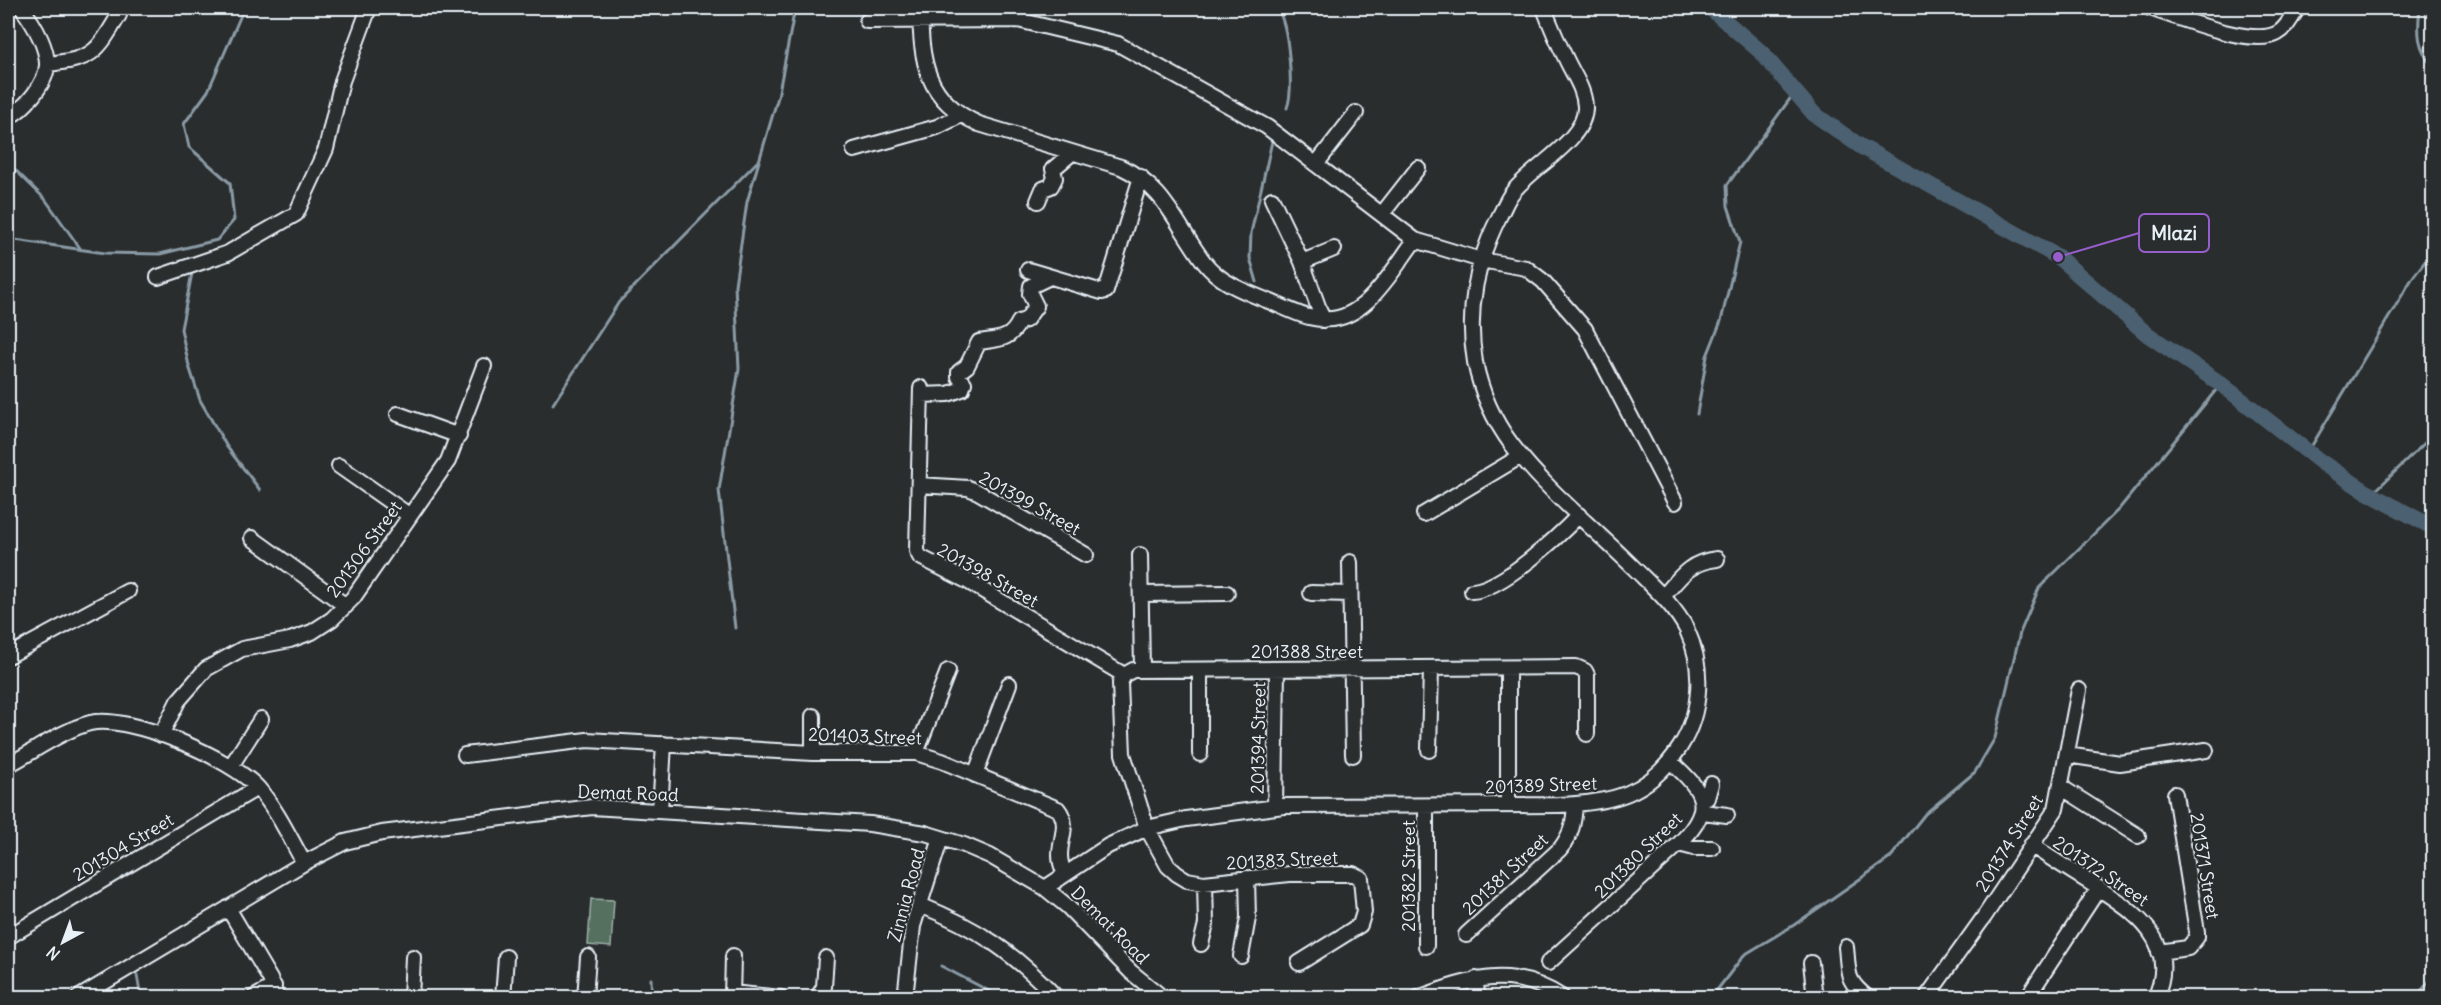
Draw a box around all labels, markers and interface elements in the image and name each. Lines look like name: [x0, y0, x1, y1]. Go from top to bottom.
callout: Mlazi: [2139, 214, 2209, 252]
text: Mlazi: [2151, 220, 2197, 245]
street label: 201399 Street: [975, 466, 1085, 540]
street label: 201306 Street: [321, 496, 407, 602]
street label: 201398 Street: [933, 538, 1043, 612]
street label: 201388 Street: [1251, 640, 1363, 663]
street label: 201394 Street: [1246, 682, 1270, 794]
street label: 201403 Street: [808, 723, 922, 749]
street label: 201389 Street: [1485, 772, 1597, 798]
street label: Demat Road: [577, 780, 679, 806]
street label: 201374 Street: [1970, 790, 2048, 896]
street label: 201380 Street: [1589, 807, 1687, 903]
street label: 201304 Street: [68, 808, 178, 886]
street label: 201371 Street: [2185, 811, 2225, 921]
street label: 201382 Street: [1397, 820, 1420, 932]
street label: 201381 Street: [1457, 828, 1553, 920]
street label: 201372 Street: [2049, 831, 2153, 911]
street label: Zinnia Road: [882, 845, 930, 944]
street label: 201383 Street: [1225, 846, 1339, 874]
street label: Demat Road: [1066, 881, 1154, 969]
north arrow: [33, 912, 93, 972]
text: N: [42, 942, 64, 964]

